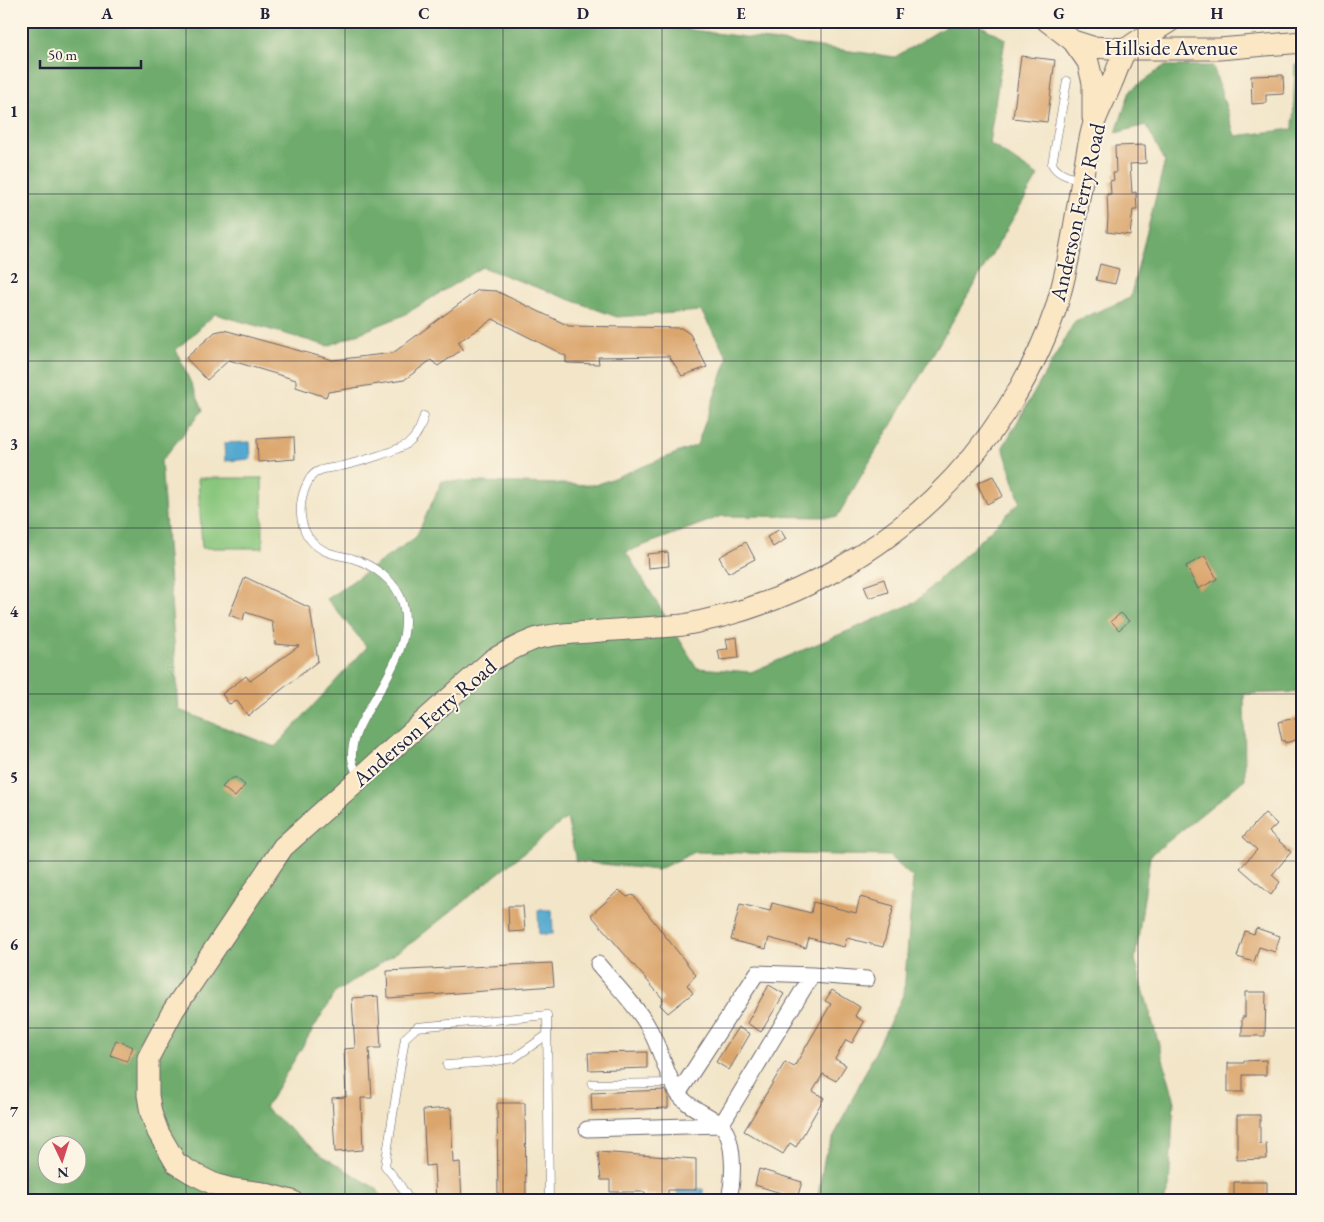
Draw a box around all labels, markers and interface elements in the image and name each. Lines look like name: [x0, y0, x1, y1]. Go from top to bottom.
text: A: [100, 3, 113, 24]
text: B: [260, 3, 270, 24]
text: C: [418, 3, 430, 24]
text: D: [577, 3, 589, 24]
text: E: [736, 3, 746, 24]
text: F: [896, 3, 905, 24]
text: G: [1053, 3, 1065, 24]
text: H: [1211, 3, 1224, 24]
street label: Hillside Avenue: [1104, 33, 1238, 62]
scale bar: [40, 38, 141, 70]
text: 50 m: [48, 45, 77, 64]
text: 1: [10, 101, 18, 122]
street label: Anderson Ferry Road: [1043, 119, 1112, 305]
text: 2: [10, 267, 19, 288]
text: 3: [10, 434, 18, 455]
text: 4: [10, 601, 19, 622]
street label: Anderson Ferry Road: [345, 651, 503, 794]
text: 5: [10, 767, 18, 788]
text: 6: [10, 934, 19, 955]
text: 7: [10, 1101, 19, 1122]
north arrow: [38, 1134, 88, 1184]
text: N: [56, 1164, 69, 1182]

